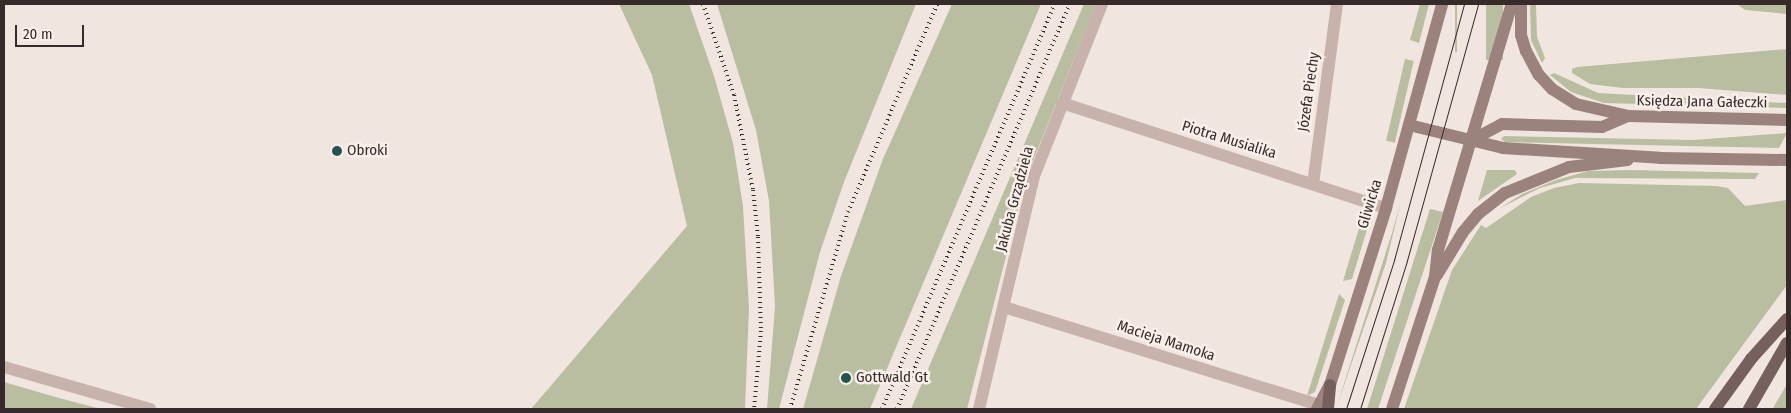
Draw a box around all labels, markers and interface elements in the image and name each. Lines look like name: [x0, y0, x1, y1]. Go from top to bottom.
scale bar: [18, 15, 86, 47]
text: 20 m: [23, 25, 53, 43]
street label: Józefa Piechy: [1295, 51, 1323, 133]
street label: Księdza Jana Gałeczki: [1636, 92, 1768, 112]
street label: Piotra Musialika: [1180, 117, 1278, 163]
place label: Obroki: [347, 142, 388, 160]
street label: Jakuba Grządziela: [992, 144, 1038, 254]
marker: Obroki: [331, 145, 343, 157]
street label: Gliwicka: [1354, 177, 1386, 231]
street label: Macieja Mamoka: [1115, 317, 1217, 365]
place label: Gottwald Gt: [856, 369, 928, 387]
marker: Gottwald Gt: [840, 372, 852, 384]

